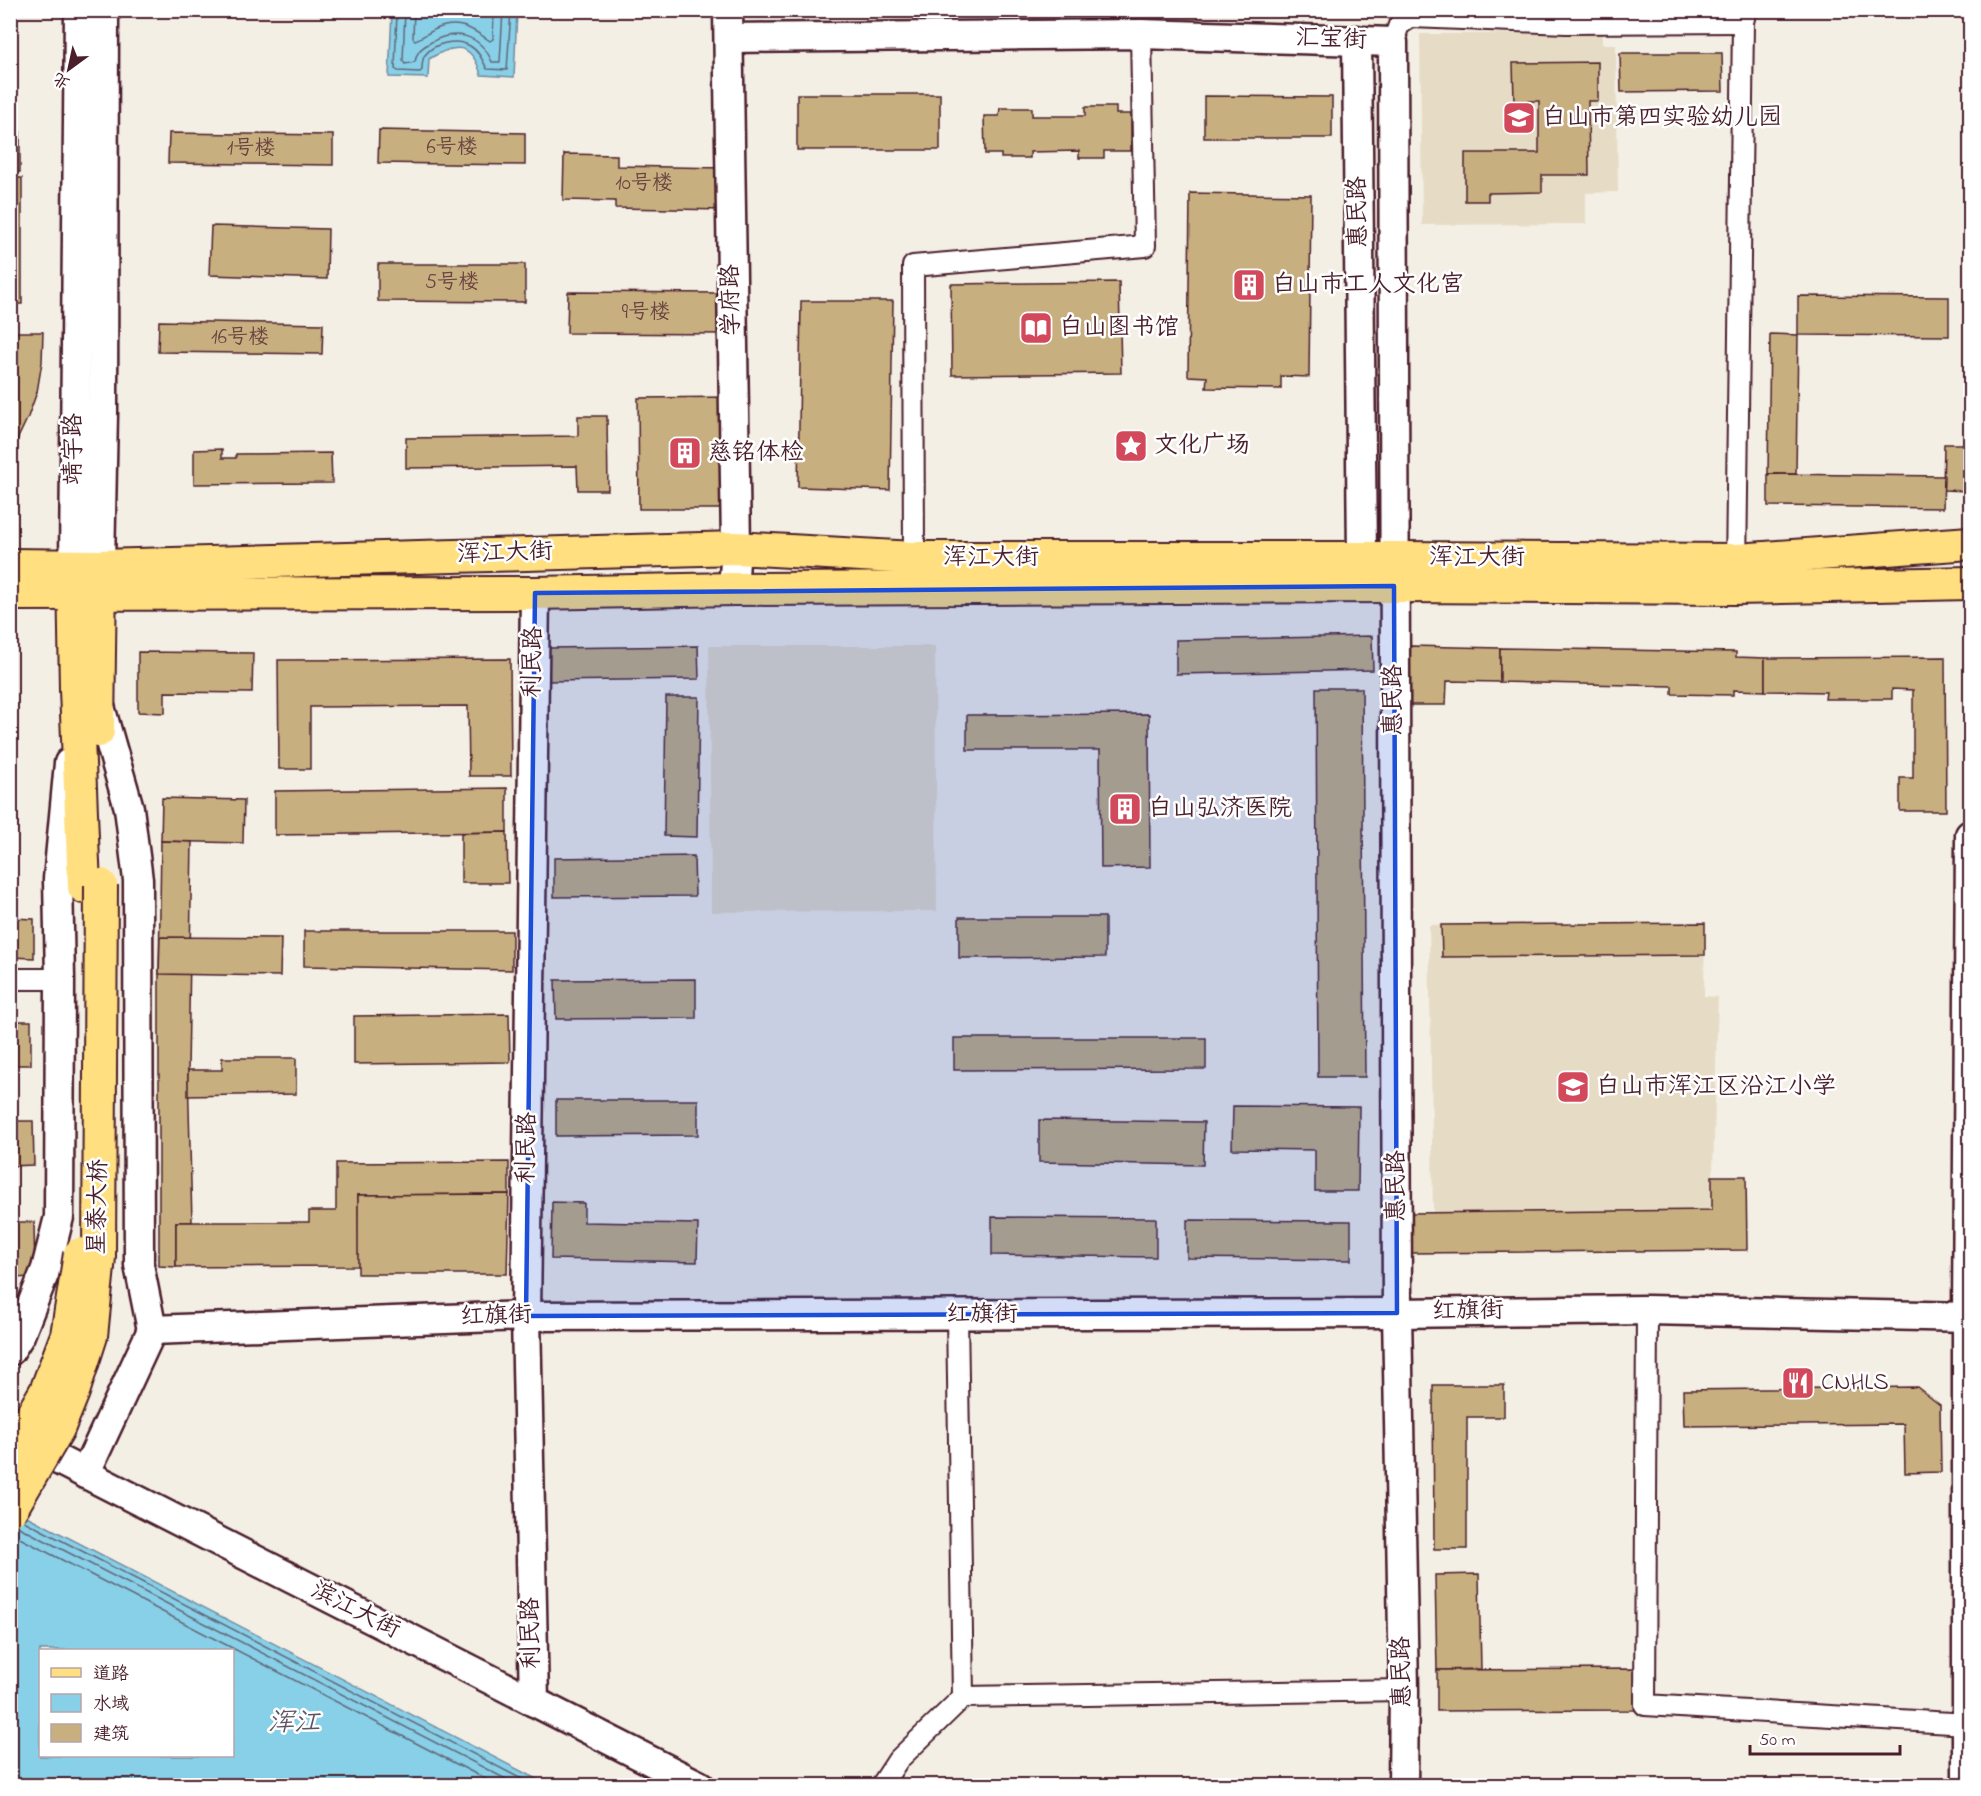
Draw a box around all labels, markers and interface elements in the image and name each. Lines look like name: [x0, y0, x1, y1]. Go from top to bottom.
street label: 汇宝街: [1294, 21, 1368, 59]
north arrow: [39, 39, 99, 99]
text: 北: [49, 65, 75, 94]
school or university icon: 白山市第四实验幼儿园: [1501, 100, 1537, 136]
place label: 白山市第四实验幼儿园: [1542, 101, 1782, 136]
house number: 6号楼: [426, 133, 478, 163]
house number: 1号楼: [227, 134, 275, 164]
house number: 10号楼: [615, 169, 673, 199]
street label: 惠民路: [1341, 176, 1377, 248]
street label: 学府路: [714, 264, 750, 336]
building icon: 白山市工人文化宫: [1231, 267, 1267, 303]
house number: 5号楼: [425, 268, 479, 298]
place label: 白山市工人文化宫: [1272, 268, 1464, 303]
house number: 9号楼: [622, 298, 670, 328]
library icon: 白山图书馆: [1018, 310, 1054, 346]
place label: 白山图书馆: [1059, 311, 1179, 346]
house number: 16号楼: [211, 323, 269, 353]
street label: 靖宇路: [57, 413, 92, 485]
place icon: 文化广场: [1113, 428, 1149, 464]
place label: 文化广场: [1154, 429, 1250, 464]
building icon: 慈铭体检: [667, 435, 703, 471]
place label: 慈铭体检: [708, 436, 804, 471]
street label: 浑江大街: [456, 535, 554, 573]
street label: 浑江大街: [943, 541, 1039, 576]
street label: 浑江大街: [1429, 541, 1525, 576]
street label: 利民路: [516, 626, 552, 698]
street label: 惠民路: [1377, 664, 1412, 736]
building icon: 白山弘济医院: [1107, 791, 1143, 827]
place label: 白山弘济医院: [1148, 792, 1292, 827]
school or university icon: 白山市浑江区沿江小学: [1555, 1069, 1591, 1105]
place label: 白山市浑江区沿江小学: [1596, 1070, 1836, 1105]
street label: 利民路: [510, 1112, 546, 1184]
street label: 惠民路: [1380, 1150, 1415, 1222]
street label: 星泰大桥: [81, 1159, 117, 1255]
street label: 红旗街: [1432, 1294, 1504, 1330]
street label: 红旗街: [459, 1298, 533, 1336]
street label: 红旗街: [946, 1298, 1018, 1333]
restaurant icon: CNHLS: [1780, 1365, 1816, 1401]
place label: CNHLS: [1821, 1366, 1889, 1401]
street label: 滨江大街: [304, 1574, 406, 1648]
street label: 利民路: [514, 1597, 550, 1669]
street label: 惠民路: [1385, 1636, 1421, 1708]
legend: [39, 1649, 234, 1757]
text: 道路: [93, 1662, 129, 1688]
text: 水域: [93, 1692, 129, 1718]
water label: 浑江: [268, 1705, 321, 1743]
scale bar: [1750, 1718, 1900, 1756]
text: 建筑: [93, 1722, 129, 1748]
text: 50 m: [1759, 1728, 1796, 1754]

